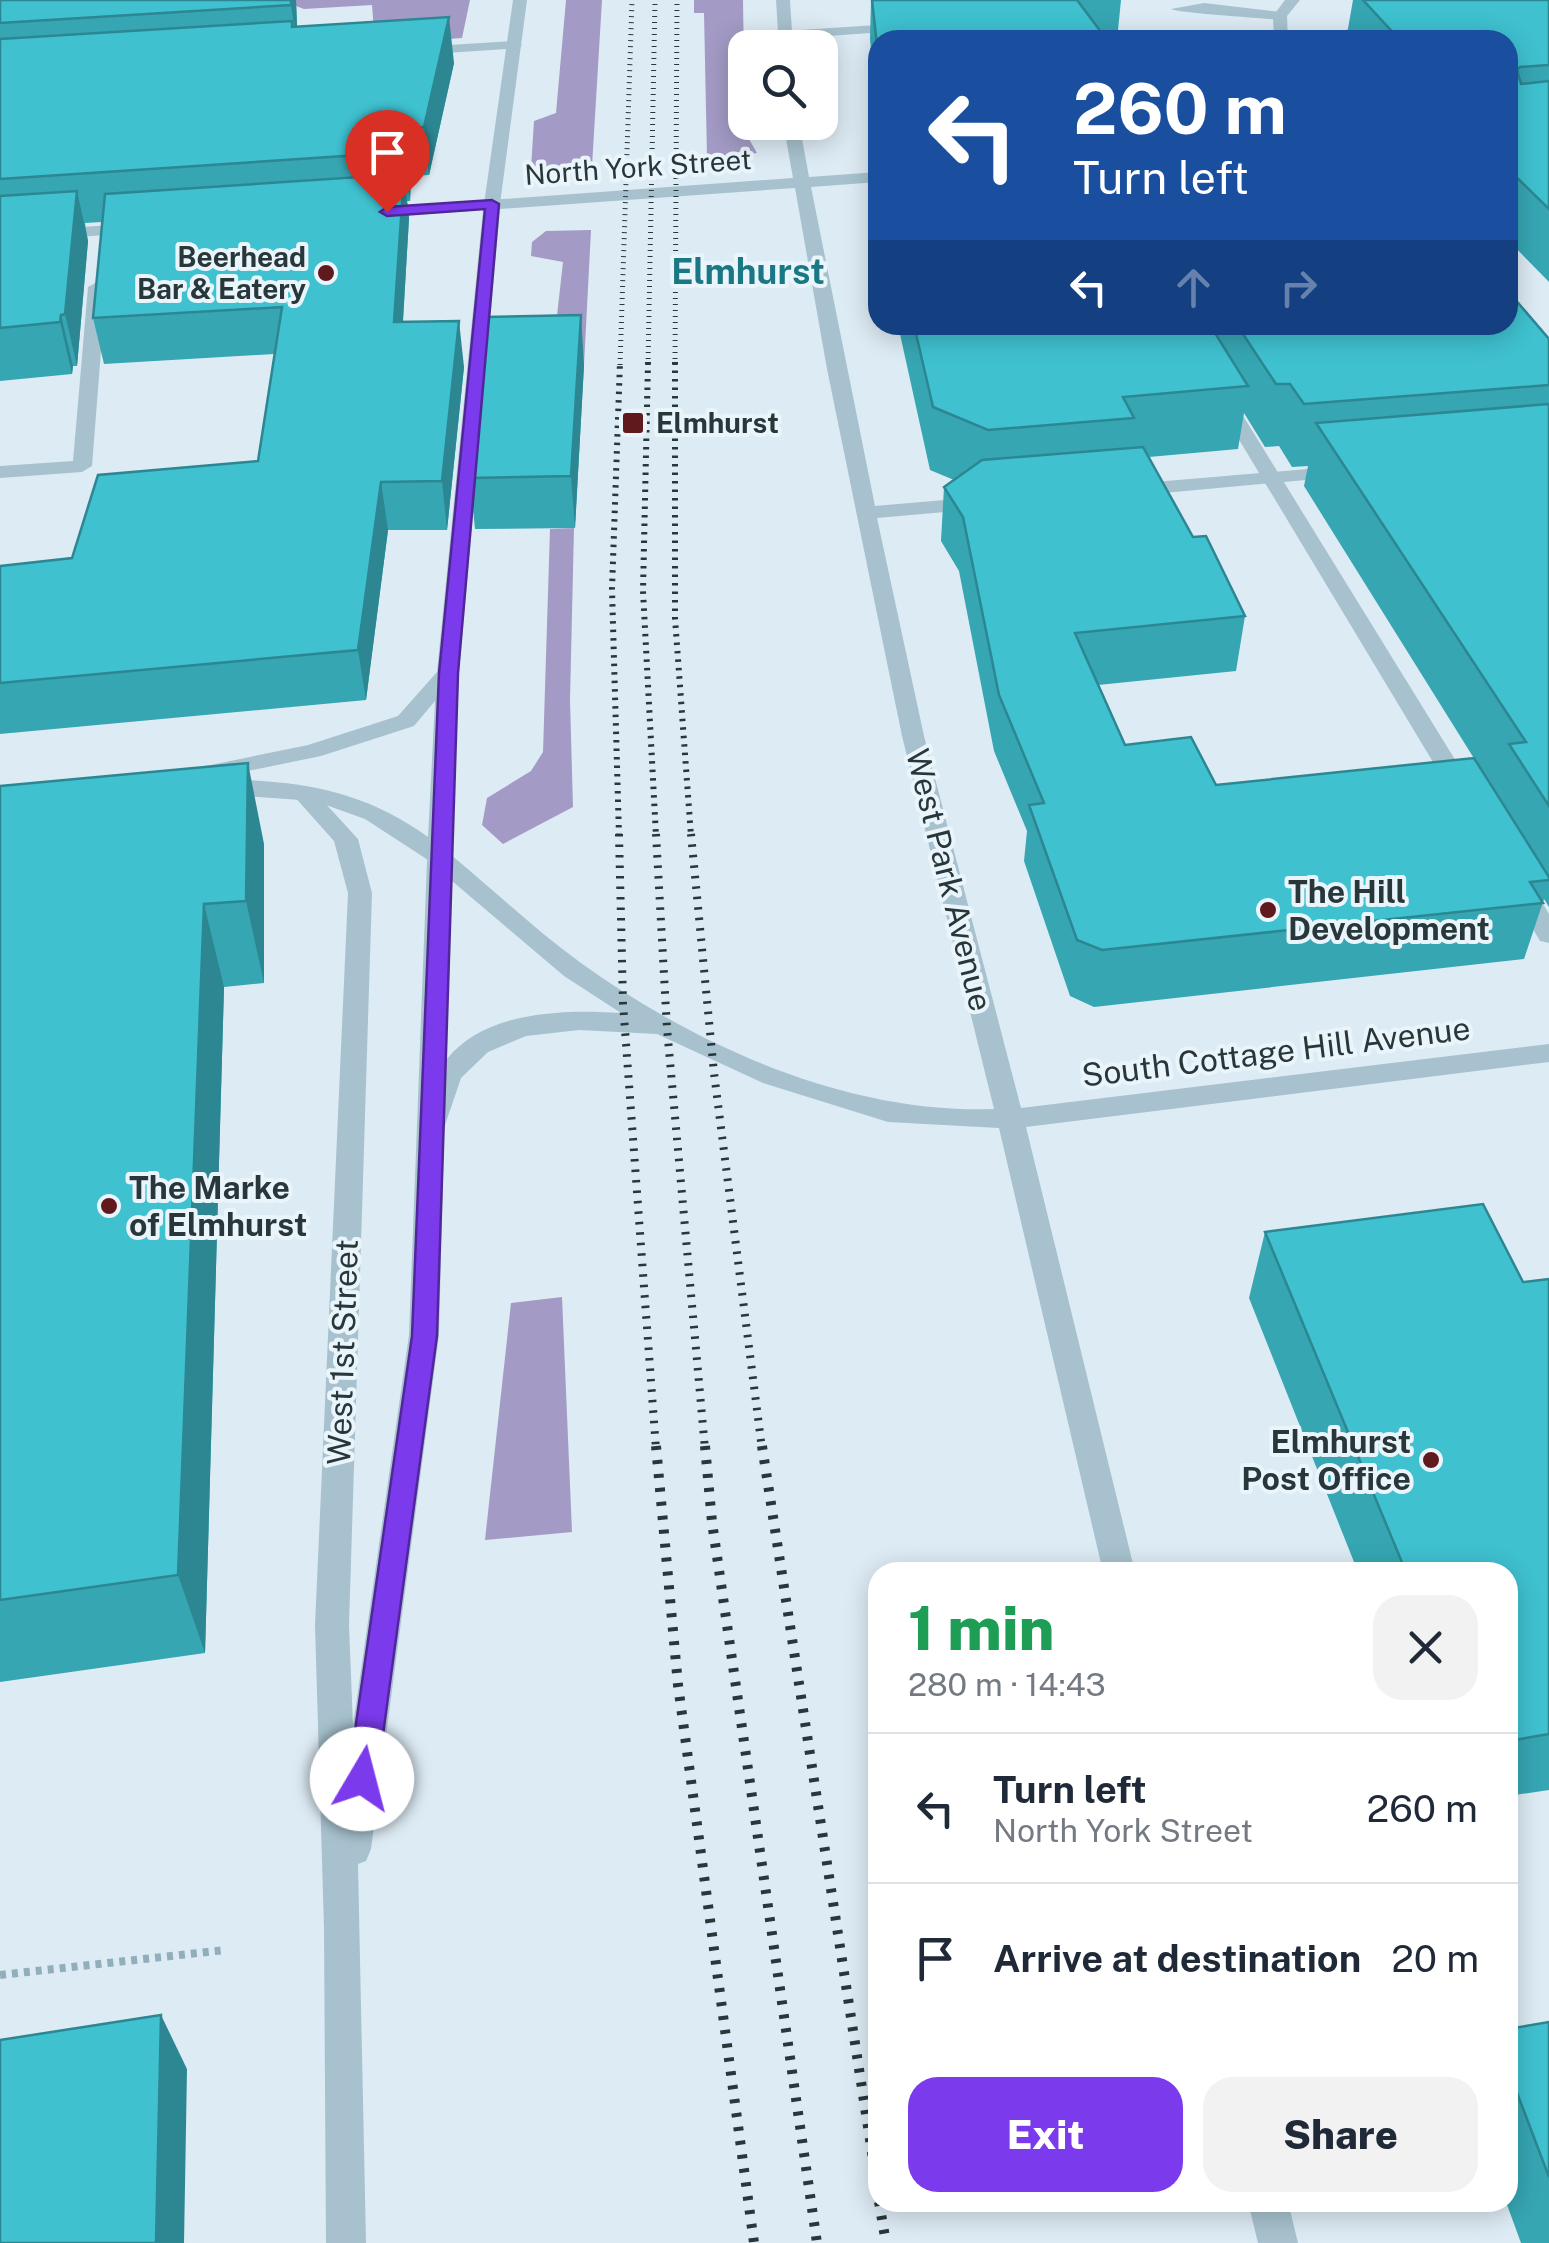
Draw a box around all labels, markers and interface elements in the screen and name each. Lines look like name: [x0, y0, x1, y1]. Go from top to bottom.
map controls: [728, 30, 838, 140]
button: search: [728, 30, 838, 140]
text: 260 m: [1073, 67, 1287, 150]
icon: left: [908, 70, 1038, 200]
pin: [345, 110, 430, 213]
icon: arrive: [360, 125, 415, 180]
street label: North York Street: [523, 142, 753, 191]
text: Turn left: [1073, 151, 1249, 204]
place label: Beerhead Bar & Eatery: [137, 240, 306, 305]
district label: Elmhurst: [671, 251, 825, 292]
icon: left: [1061, 260, 1116, 315]
icon: ahead: [1166, 260, 1221, 315]
icon: right: [1271, 260, 1326, 315]
marker: Beerhead Bar & Eatery: [315, 262, 337, 284]
place label: Elmhurst: [656, 406, 779, 439]
marker: Elmhurst: [620, 410, 646, 436]
street label: West Park Avenue: [899, 745, 1000, 1015]
place label: The Hill Development: [1288, 873, 1490, 947]
marker: The Hill Development: [1257, 899, 1279, 921]
street label: South Cottage Hill Avenue: [1079, 1009, 1472, 1094]
place label: The Marke of Elmhurst: [129, 1169, 307, 1243]
marker: The Marke of Elmhurst: [98, 1195, 120, 1217]
street label: West 1st Street: [320, 1239, 365, 1465]
place label: Elmhurst Post Office: [1241, 1423, 1411, 1497]
marker: Elmhurst Post Office: [1420, 1449, 1442, 1471]
text: 1 min: [908, 1593, 1055, 1664]
button: close: [1373, 1595, 1478, 1700]
text: 280 m · 14:43: [908, 1666, 1106, 1703]
position arrow: [310, 1727, 414, 1831]
text: Turn left: [993, 1767, 1147, 1812]
icon: left: [908, 1781, 963, 1836]
text: 260 m: [1367, 1786, 1478, 1831]
text: North York Street: [993, 1812, 1253, 1849]
icon: arrive: [908, 1931, 963, 1986]
text: Arrive at destination: [993, 1936, 1361, 1981]
text: 20 m: [1391, 1936, 1479, 1981]
button: Exit: [908, 2077, 1183, 2192]
button: Share: [1203, 2077, 1478, 2192]

